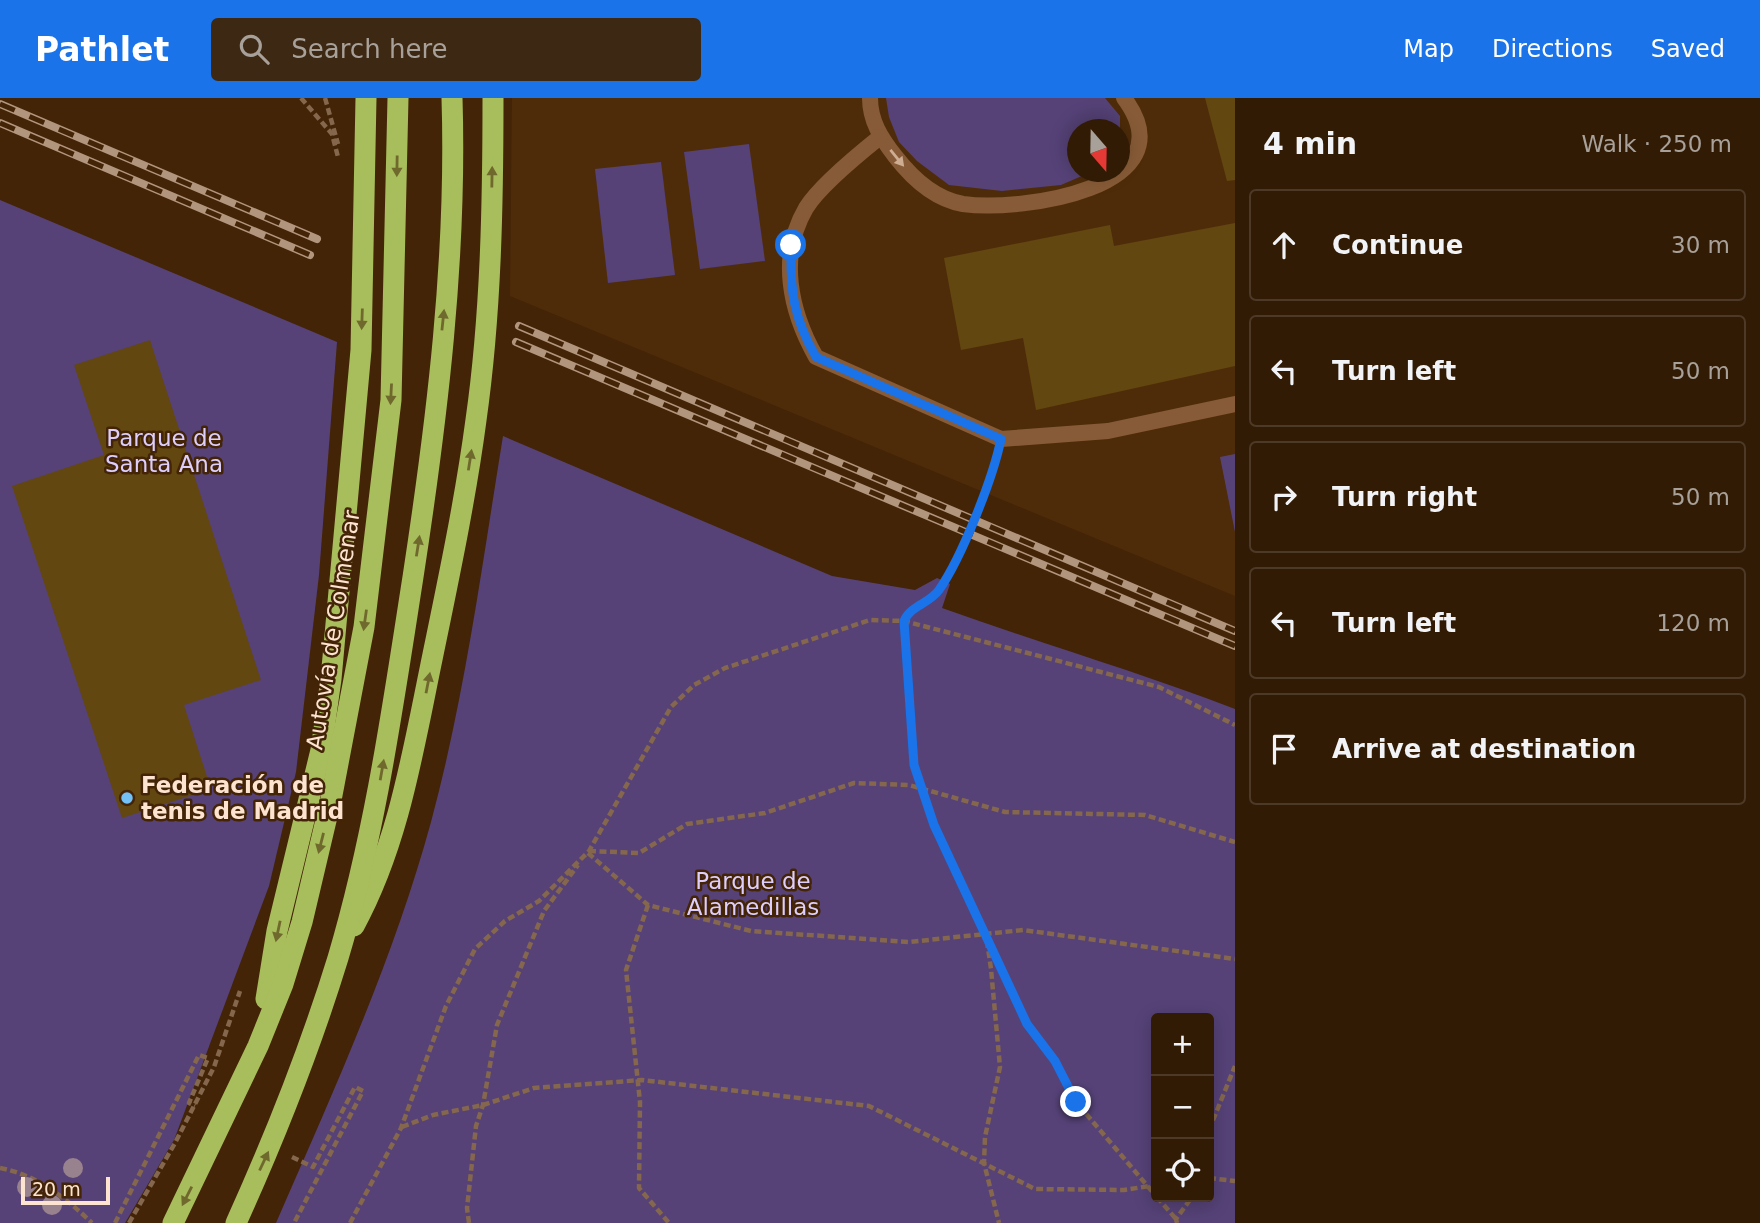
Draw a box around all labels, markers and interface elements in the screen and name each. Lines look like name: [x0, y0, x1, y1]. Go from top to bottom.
search box: [211, 18, 701, 81]
text: Pathlet: [35, 30, 169, 69]
icon: search: [235, 30, 273, 68]
text: Search here: [291, 34, 448, 64]
text: Map: [1403, 35, 1454, 63]
text: Directions: [1492, 35, 1613, 63]
text: Saved: [1651, 35, 1725, 63]
north arrow: [1067, 119, 1130, 182]
text: 4 min: [1263, 126, 1357, 161]
text: Walk · 250 m: [1581, 131, 1732, 157]
one-way arrow: [889, 150, 904, 167]
one-way arrow: [391, 155, 403, 177]
one-way arrow: [487, 165, 498, 187]
icon: ahead: [1265, 226, 1303, 264]
route start: [775, 229, 806, 260]
text: Continue: [1332, 230, 1463, 260]
text: 30 m: [1671, 232, 1730, 258]
one-way arrow: [357, 308, 368, 330]
one-way arrow: [438, 308, 449, 330]
icon: left: [1265, 352, 1303, 390]
text: Turn left: [1332, 356, 1456, 386]
text: 50 m: [1671, 358, 1730, 384]
one-way arrow: [386, 383, 397, 405]
park label: Parque de Santa Ana: [105, 425, 223, 477]
one-way arrow: [465, 449, 476, 471]
icon: right: [1265, 478, 1303, 516]
text: Turn right: [1332, 482, 1477, 512]
text: 50 m: [1671, 484, 1730, 510]
street label: Autovía de Colmenar: [301, 508, 365, 752]
one-way arrow: [412, 535, 423, 557]
icon: left: [1265, 604, 1303, 642]
text: Turn left: [1332, 608, 1456, 638]
one-way arrow: [359, 609, 370, 631]
text: 120 m: [1656, 610, 1730, 636]
one-way arrow: [422, 672, 433, 694]
icon: arrive: [1265, 730, 1303, 768]
text: Arrive at destination: [1332, 734, 1636, 764]
one-way arrow: [377, 759, 388, 781]
place label: Federación de tenis de Madrid: [141, 772, 344, 824]
marker: Federación de tenis de Madrid: [119, 790, 135, 806]
one-way arrow: [315, 832, 326, 854]
park label: Parque de Alamedillas: [687, 868, 819, 920]
one-way arrow: [272, 920, 283, 942]
map controls: [1151, 1013, 1214, 1202]
button: +: [1151, 1013, 1214, 1076]
button: −: [1151, 1076, 1214, 1139]
route end: [1060, 1086, 1091, 1117]
button: locate: [1151, 1139, 1214, 1202]
one-way arrow: [258, 1151, 270, 1171]
scale bar: [21, 1174, 110, 1206]
text: 20 m: [32, 1178, 81, 1200]
one-way arrow: [181, 1186, 192, 1206]

